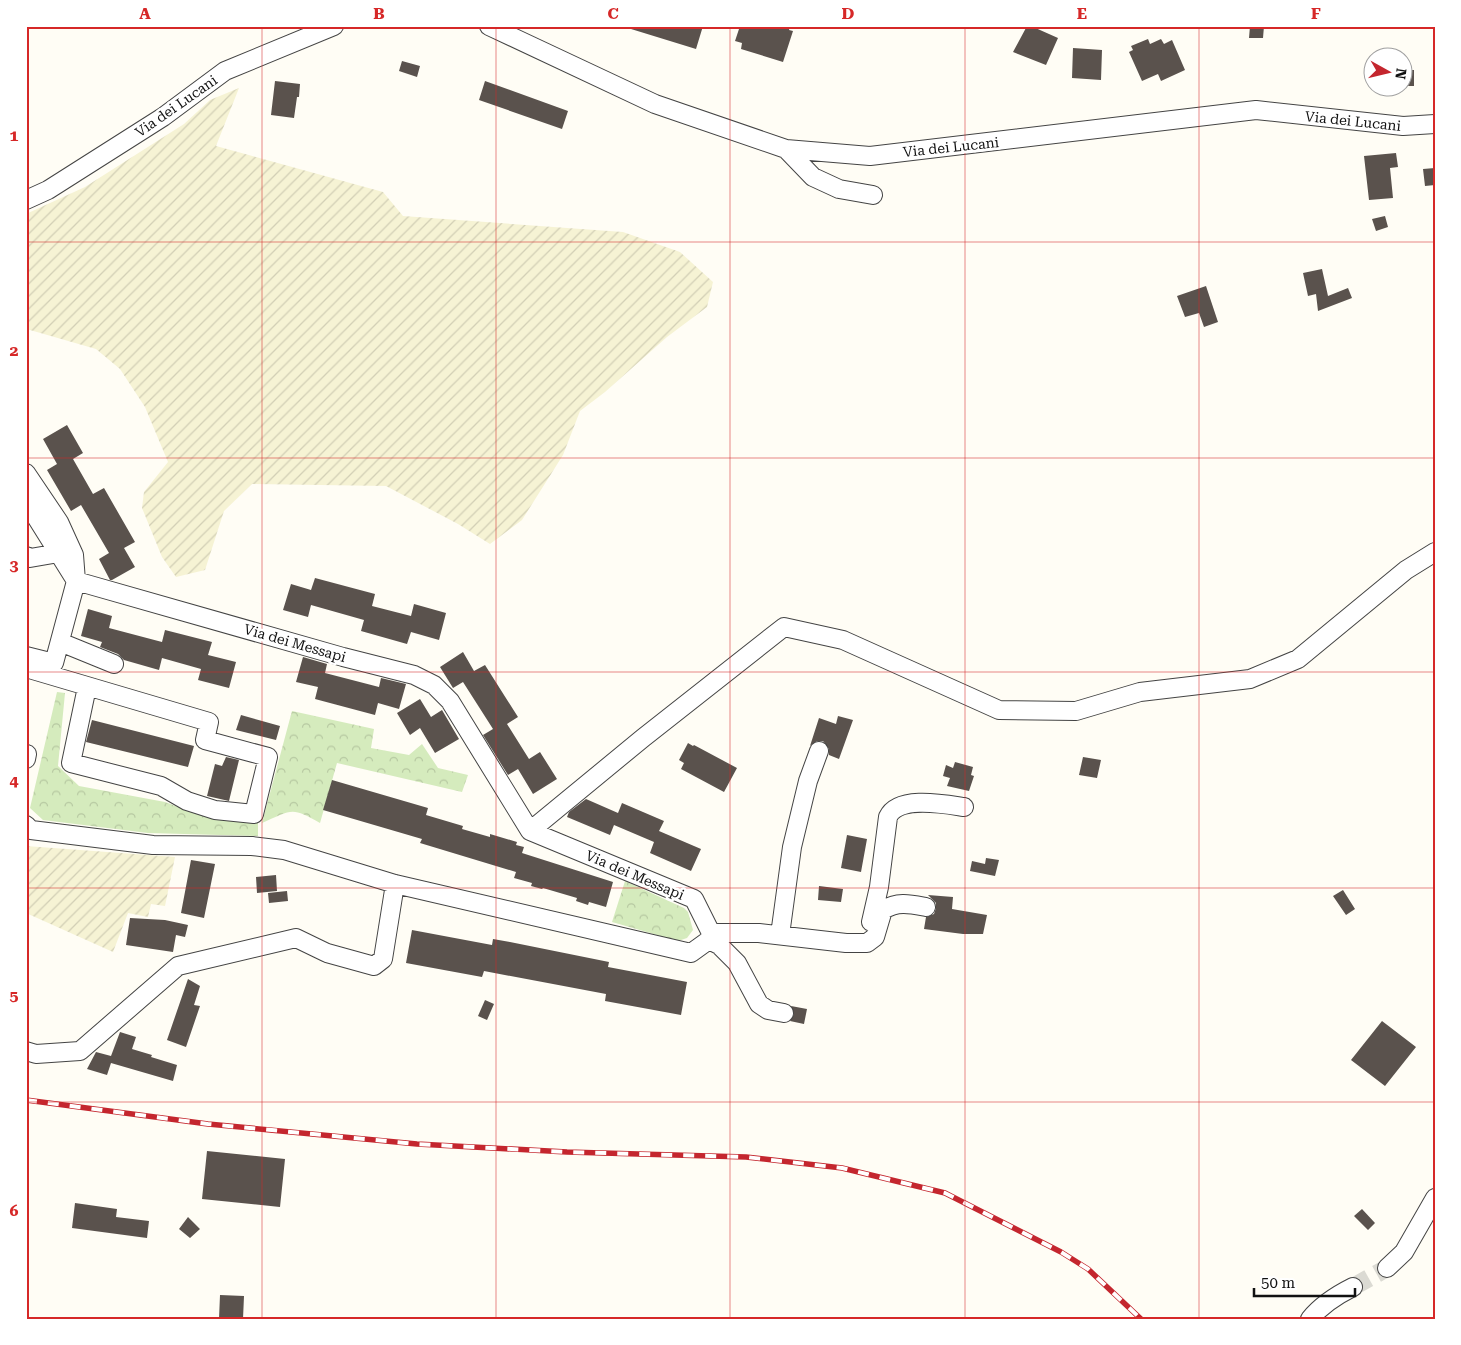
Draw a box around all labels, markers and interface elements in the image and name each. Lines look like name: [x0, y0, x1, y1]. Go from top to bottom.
text: A: [139, 4, 151, 23]
text: B: [373, 4, 385, 23]
text: C: [607, 4, 619, 23]
text: D: [842, 4, 855, 23]
text: E: [1077, 4, 1087, 23]
text: F: [1311, 4, 1321, 23]
north arrow: [1364, 48, 1414, 98]
text: N: [1392, 67, 1410, 80]
street label: Via dei Lucani: [132, 72, 220, 140]
street label: Via dei Lucani: [1304, 108, 1402, 134]
text: 1: [10, 126, 19, 145]
street label: Via dei Lucani: [902, 134, 1000, 160]
text: 2: [10, 341, 19, 360]
text: 3: [10, 556, 19, 575]
street label: Via dei Messapi: [242, 621, 348, 665]
text: 4: [10, 771, 19, 790]
street label: Via dei Messapi: [583, 847, 687, 903]
text: 5: [10, 986, 19, 1005]
text: 6: [10, 1201, 19, 1220]
scale bar: [1254, 1265, 1355, 1297]
text: 50 m: [1261, 1274, 1296, 1292]

